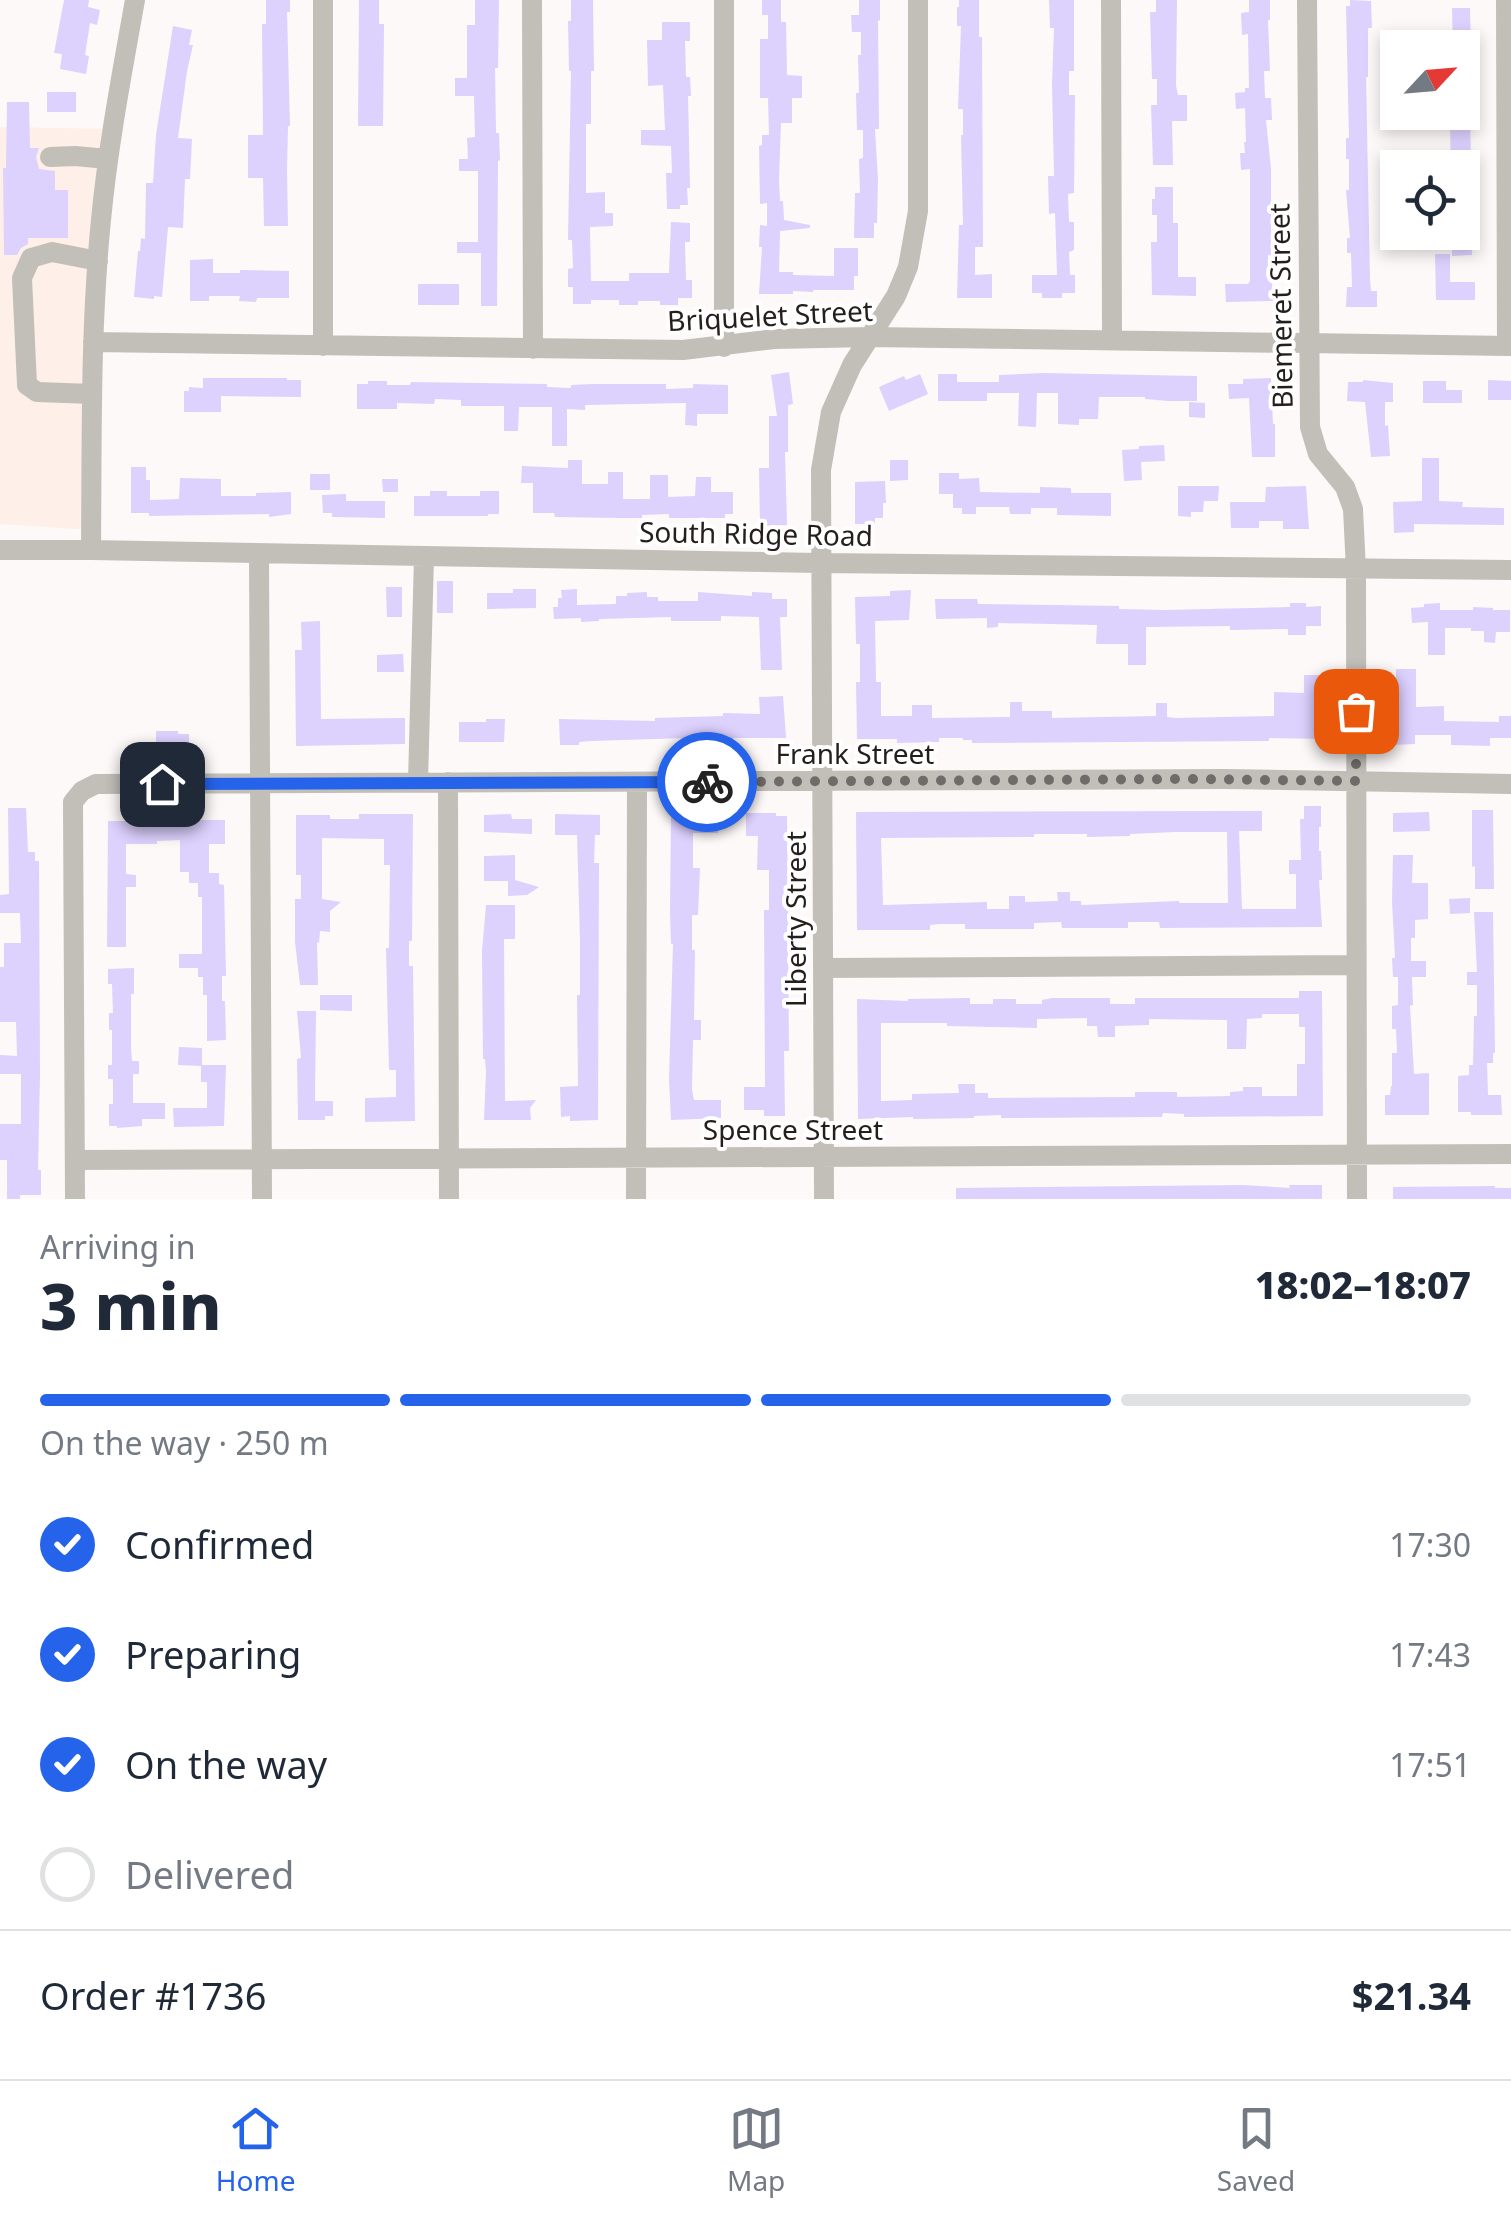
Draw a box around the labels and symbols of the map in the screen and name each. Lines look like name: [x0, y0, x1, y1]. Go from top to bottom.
north arrow: [1380, 30, 1480, 130]
street label: Biemeret Street: [1259, 203, 1301, 409]
street label: Briquelet Street: [666, 291, 874, 339]
street label: South Ridge Road: [639, 512, 873, 554]
pin: [1314, 669, 1399, 754]
courier: [657, 732, 757, 832]
street label: Frank Street: [776, 734, 934, 772]
pin: [120, 742, 205, 827]
street label: Liberty Street: [776, 831, 814, 1007]
street label: Spence Street: [703, 1110, 883, 1148]

